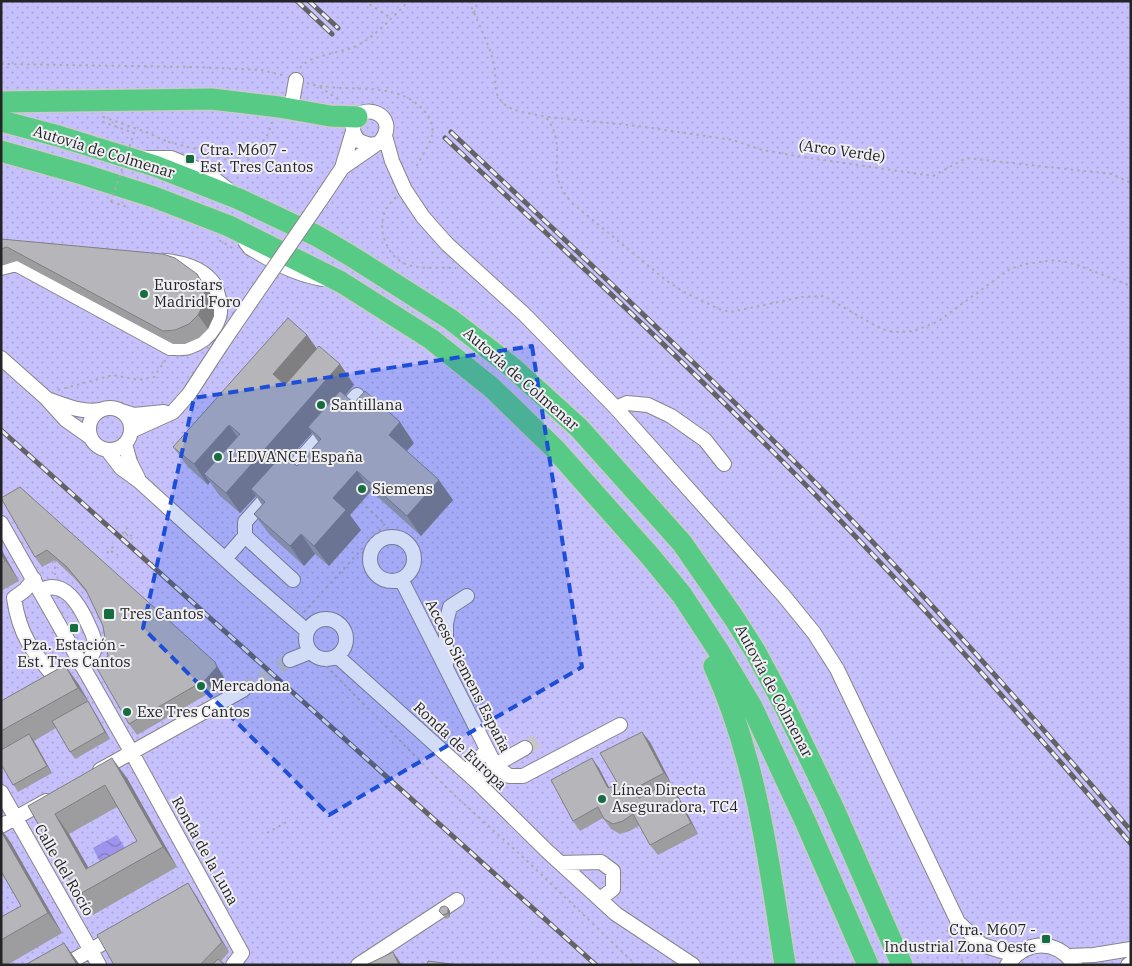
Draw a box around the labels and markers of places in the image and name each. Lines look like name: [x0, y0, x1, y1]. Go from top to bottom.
place label: Ctra. M607 - Est. Tres Cantos: [200, 140, 313, 176]
marker: Ctra. M607 - Est. Tres Cantos: [184, 153, 196, 165]
place label: Eurostars Madrid Foro: [154, 275, 241, 311]
marker: Eurostars Madrid Foro: [138, 288, 150, 300]
place label: Santillana: [331, 395, 403, 414]
marker: Santillana: [315, 399, 327, 411]
place label: LEDVANCE España: [228, 447, 363, 466]
marker: LEDVANCE España: [212, 451, 224, 463]
place label: Siemens: [372, 479, 433, 498]
marker: Siemens: [356, 483, 368, 495]
place label: Tres Cantos: [120, 604, 203, 623]
marker: Tres Cantos: [102, 607, 116, 621]
marker: Pza. Estación - Est. Tres Cantos: [68, 622, 80, 634]
place label: Pza. Estación - Est. Tres Cantos: [17, 635, 131, 671]
place label: Mercadona: [211, 676, 290, 695]
marker: Mercadona: [195, 680, 207, 692]
place label: Exe Tres Cantos: [137, 702, 250, 721]
marker: Exe Tres Cantos: [121, 706, 133, 718]
place label: Línea Directa Aseguradora, TC4: [612, 780, 738, 816]
marker: Línea Directa Aseguradora, TC4: [596, 793, 608, 805]
place label: Ctra. M607 - Industrial Zona Oeste: [884, 920, 1036, 956]
marker: Ctra. M607 - Industrial Zona Oeste: [1040, 933, 1052, 945]

